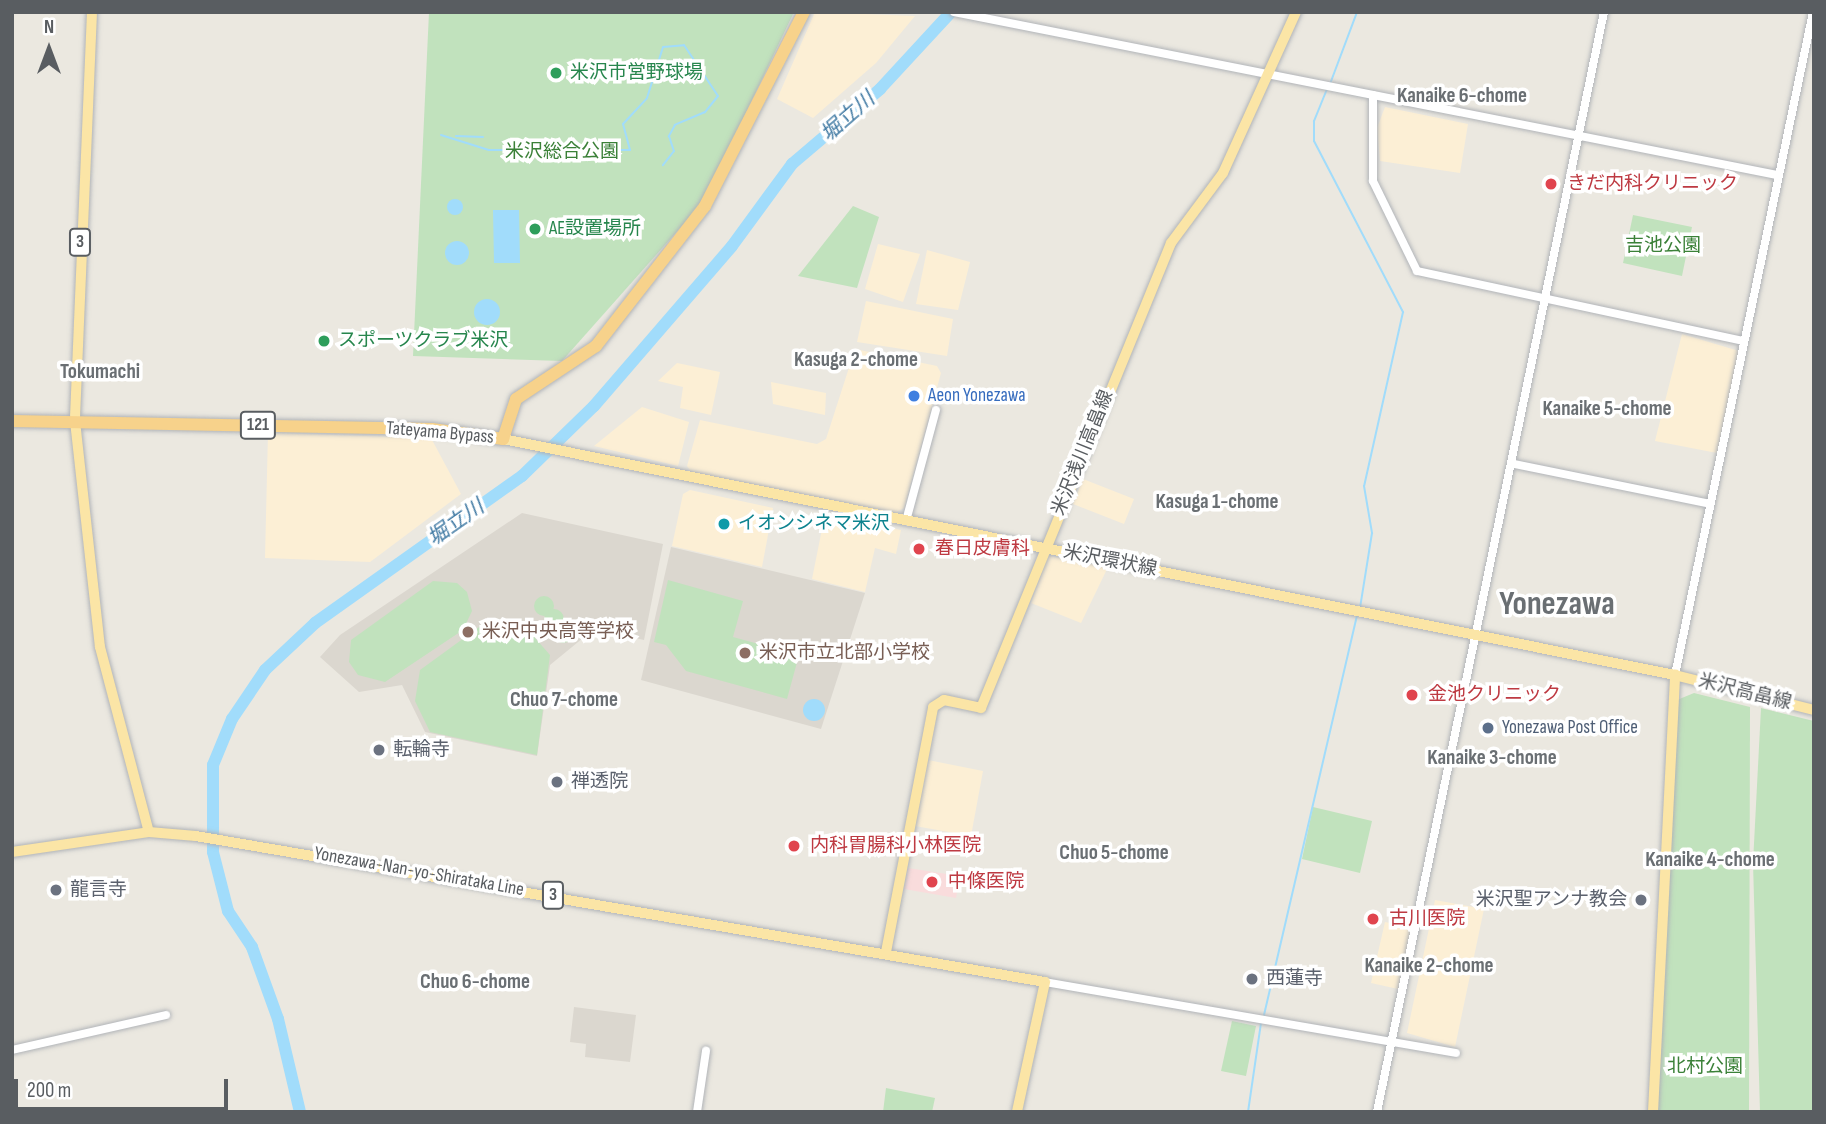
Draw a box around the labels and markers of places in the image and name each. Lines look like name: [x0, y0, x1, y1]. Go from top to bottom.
place label: 米沢市営野球場: [570, 62, 703, 84]
marker: 米沢市営野球場: [548, 65, 564, 81]
place label: きだ内科クリニック: [1567, 173, 1738, 195]
marker: きだ内科クリニック: [1541, 174, 1561, 194]
place label: AE設置場所: [549, 218, 641, 240]
marker: AE設置場所: [527, 221, 543, 237]
place label: スポーツクラブ米沢: [338, 330, 509, 352]
marker: スポーツクラブ米沢: [316, 333, 332, 349]
place label: Aeon Yonezawa: [928, 385, 1025, 407]
marker: Aeon Yonezawa: [906, 388, 922, 404]
place label: イオンシネマ米沢: [738, 513, 890, 535]
marker: イオンシネマ米沢: [716, 516, 732, 532]
place label: 春日皮膚科: [935, 538, 1030, 560]
marker: 春日皮膚科: [909, 539, 929, 559]
place label: 米沢中央高等学校: [482, 621, 634, 643]
marker: 米沢中央高等学校: [460, 624, 476, 640]
place label: 米沢市立北部小学校: [759, 642, 930, 664]
marker: 米沢市立北部小学校: [737, 645, 753, 661]
place label: 金池クリニック: [1428, 684, 1561, 706]
marker: 金池クリニック: [1402, 685, 1422, 705]
place label: Yonezawa Post Office: [1502, 717, 1638, 739]
marker: Yonezawa Post Office: [1480, 720, 1496, 736]
place label: 転輪寺: [393, 739, 450, 761]
marker: 転輪寺: [371, 742, 387, 758]
place label: 禅透院: [571, 771, 628, 793]
marker: 禅透院: [549, 774, 565, 790]
place label: 内科胃腸科小林医院: [810, 835, 981, 857]
marker: 内科胃腸科小林医院: [784, 836, 804, 856]
place label: 中條医院: [948, 871, 1024, 893]
marker: 中條医院: [922, 872, 942, 892]
place label: 龍言寺: [70, 879, 127, 901]
marker: 龍言寺: [48, 882, 64, 898]
place label: 米沢聖アンナ教会: [1475, 889, 1627, 911]
marker: 米沢聖アンナ教会: [1633, 892, 1649, 908]
place label: 古川医院: [1389, 908, 1465, 930]
marker: 古川医院: [1363, 909, 1383, 929]
place label: 西蓮寺: [1266, 968, 1323, 990]
marker: 西蓮寺: [1244, 971, 1260, 987]

